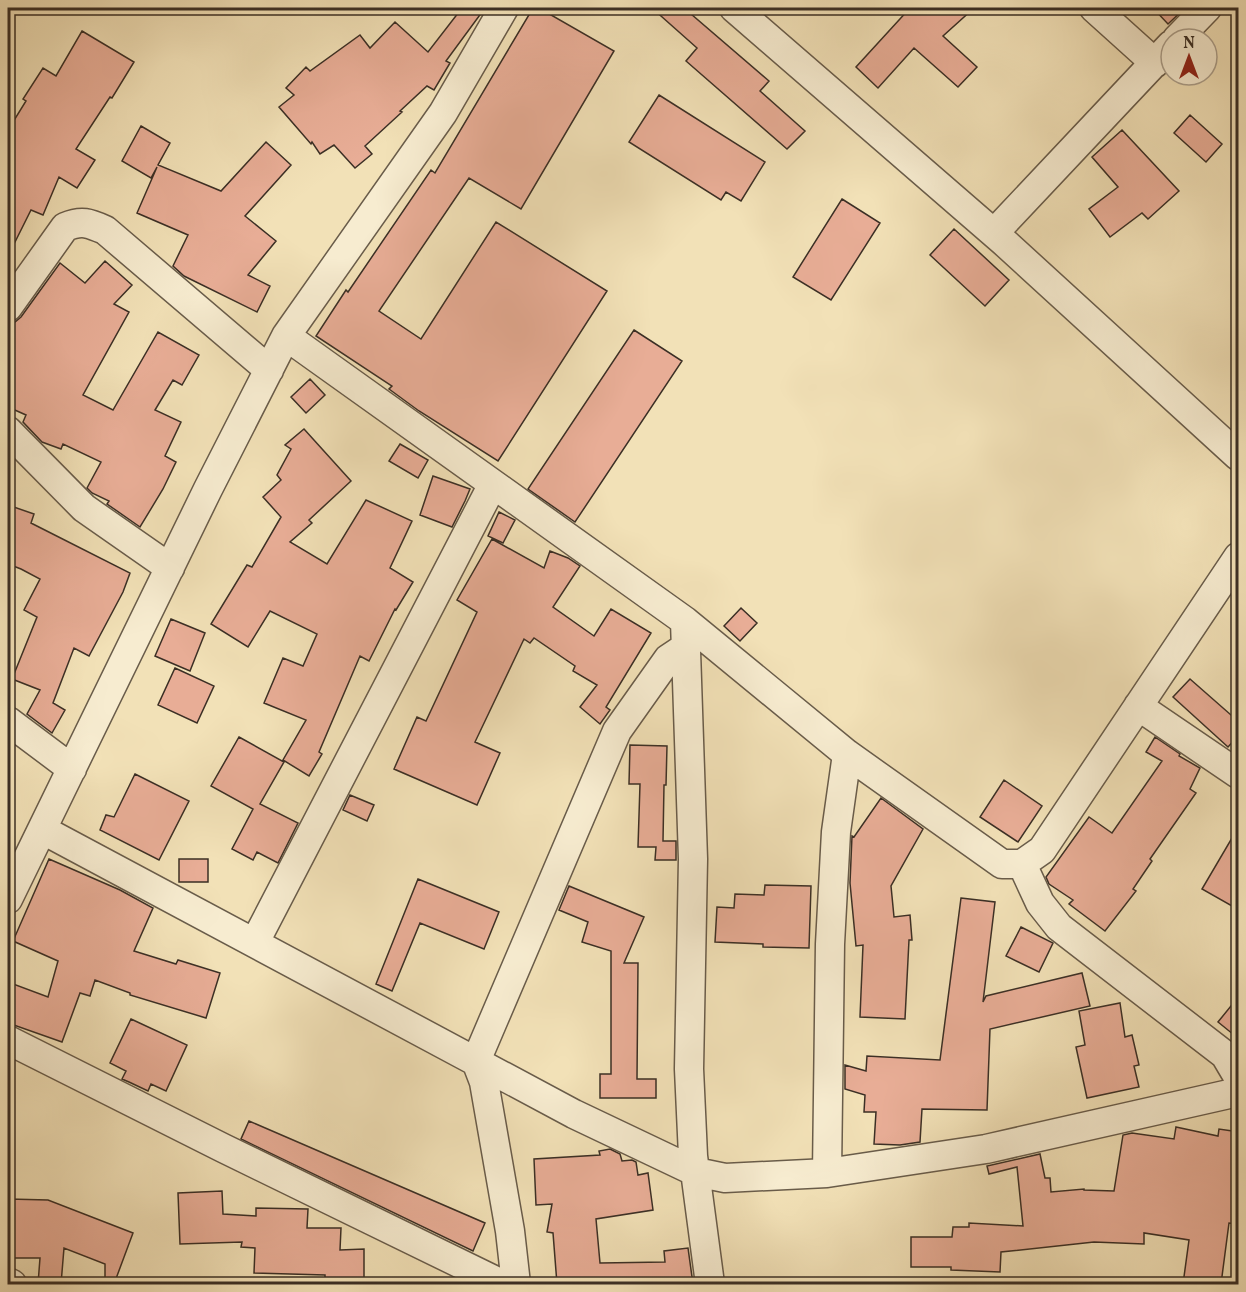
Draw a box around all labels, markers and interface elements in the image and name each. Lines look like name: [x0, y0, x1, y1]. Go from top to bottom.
north arrow: [1159, 27, 1219, 87]
text: N: [1183, 33, 1195, 55]

